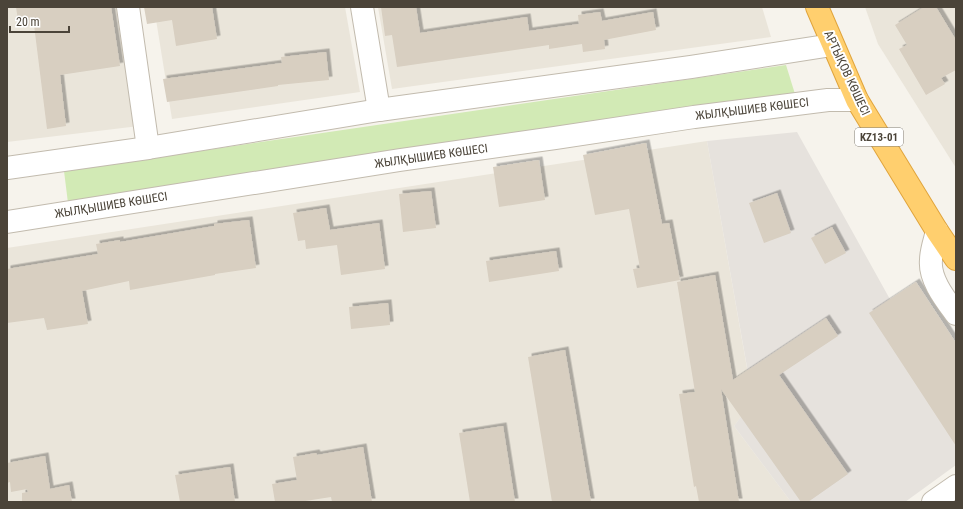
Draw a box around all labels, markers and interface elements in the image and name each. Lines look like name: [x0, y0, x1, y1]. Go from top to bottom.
scale bar: [10, 8, 69, 34]
text: 20 m: [16, 15, 40, 29]
street label: АРТЫҚОВ КӨШЕСІ: [821, 28, 873, 118]
street label: ЖЫЛҚЫШИЕВ КӨШЕСІ: [694, 95, 810, 123]
road number: KZ13-01: [855, 128, 903, 146]
street label: ЖЫЛҚЫШИЕВ КӨШЕСІ: [373, 141, 489, 171]
street label: ЖЫЛҚЫШИЕВ КӨШЕСІ: [53, 189, 169, 221]

